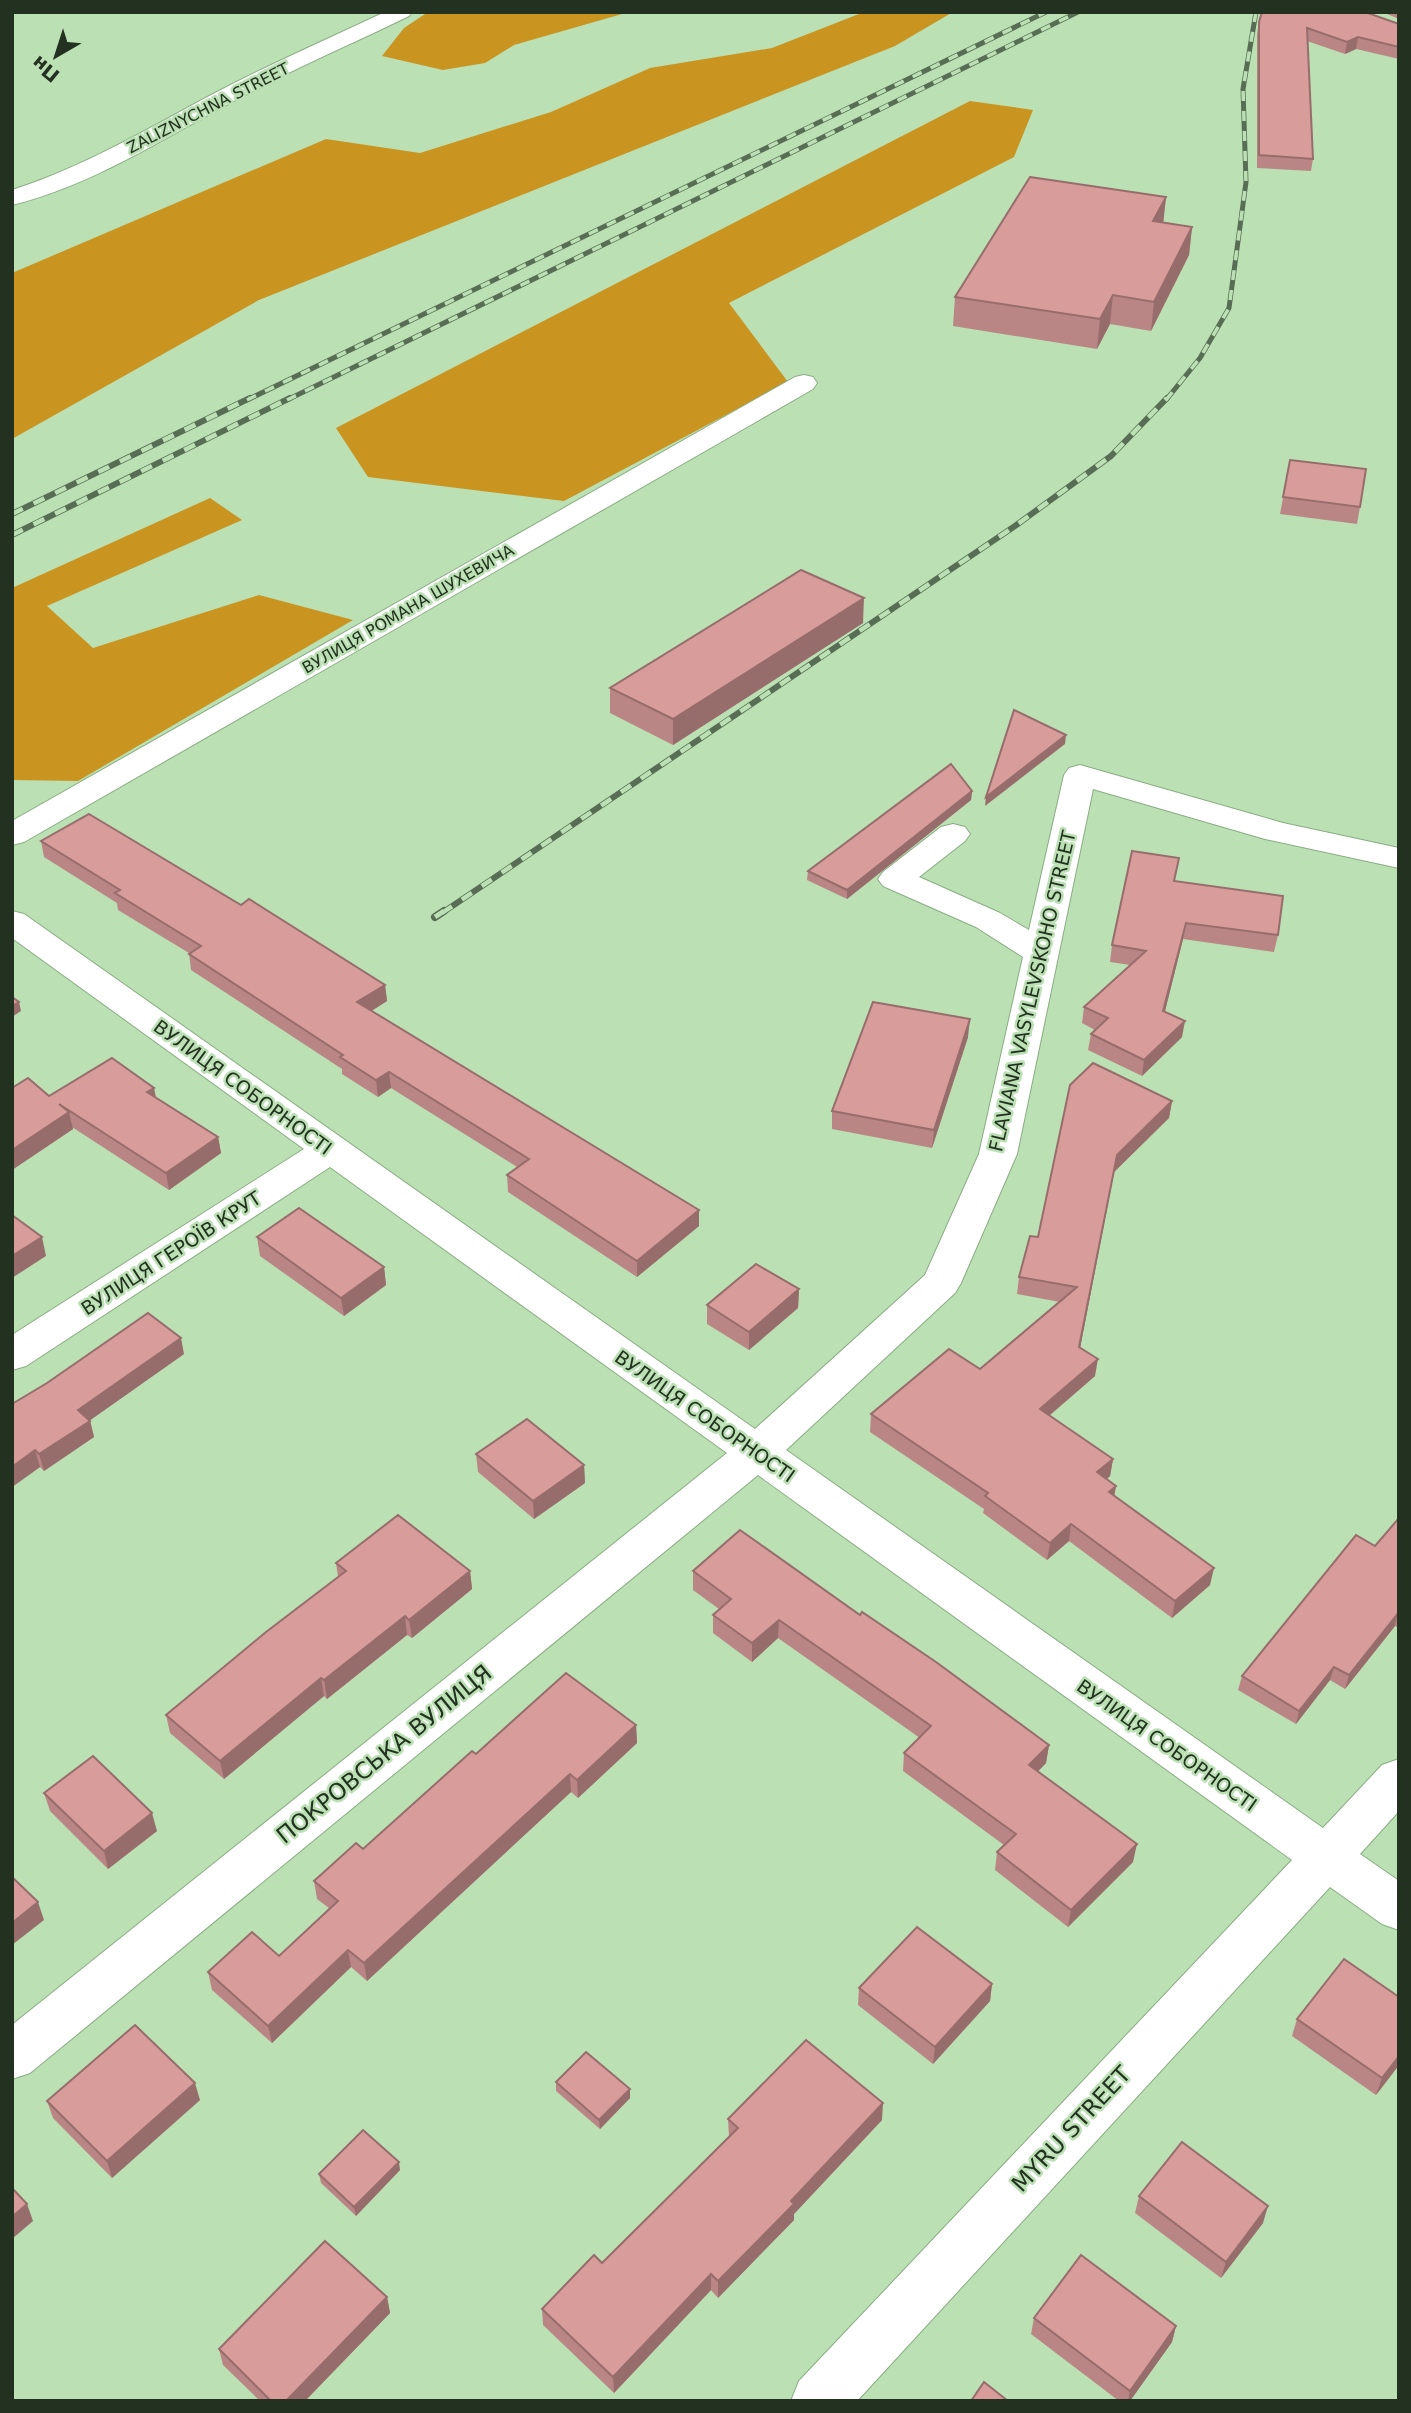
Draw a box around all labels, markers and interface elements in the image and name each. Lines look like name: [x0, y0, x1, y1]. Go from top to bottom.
north arrow: [21, 21, 91, 91]
text: Пн: [27, 52, 64, 87]
street label: ZALIZNYCHNA STREET: [124, 59, 293, 157]
street label: ВУЛИЦЯ РОМАНА ШУХЕВИЧА: [299, 540, 517, 678]
street label: FLAVIANA VASYLEVSKOHO STREET: [984, 828, 1080, 1154]
street label: ВУЛИЦЯ СОБОРНОСТІ: [150, 1015, 336, 1159]
street label: ВУЛИЦЯ ГЕРОЇВ КРУТ: [77, 1186, 265, 1319]
street label: ВУЛИЦЯ СОБОРНОСТІ: [611, 1345, 799, 1487]
street label: ПОКРОВСЬКА ВУЛИЦЯ: [271, 1659, 497, 1849]
street label: ВУЛИЦЯ СОБОРНОСТІ: [1073, 1674, 1261, 1816]
street label: MYRU STREET: [1006, 2060, 1136, 2197]

